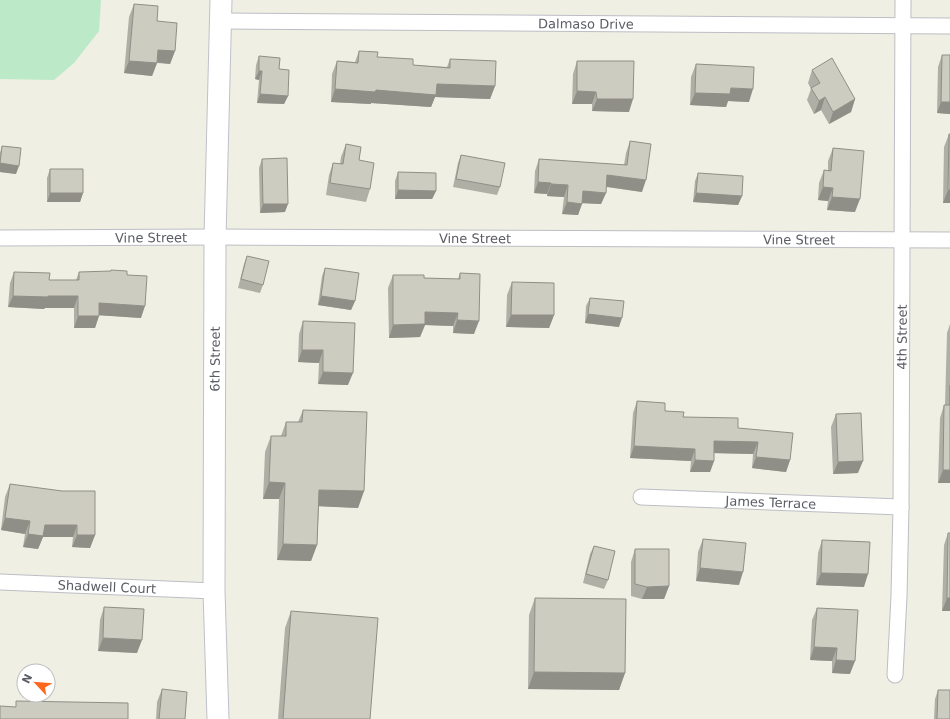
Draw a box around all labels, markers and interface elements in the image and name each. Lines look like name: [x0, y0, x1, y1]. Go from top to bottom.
street label: Dalmaso Drive: [538, 16, 634, 31]
street label: Vine Street: [115, 230, 187, 245]
street label: Vine Street: [439, 230, 511, 246]
street label: Vine Street: [763, 232, 835, 247]
street label: 4th Street: [894, 304, 909, 370]
street label: 6th Street: [207, 326, 222, 392]
street label: James Terrace: [724, 493, 817, 511]
street label: Shadwell Court: [57, 577, 156, 596]
north arrow: [16, 663, 56, 703]
text: N: [20, 672, 35, 686]

